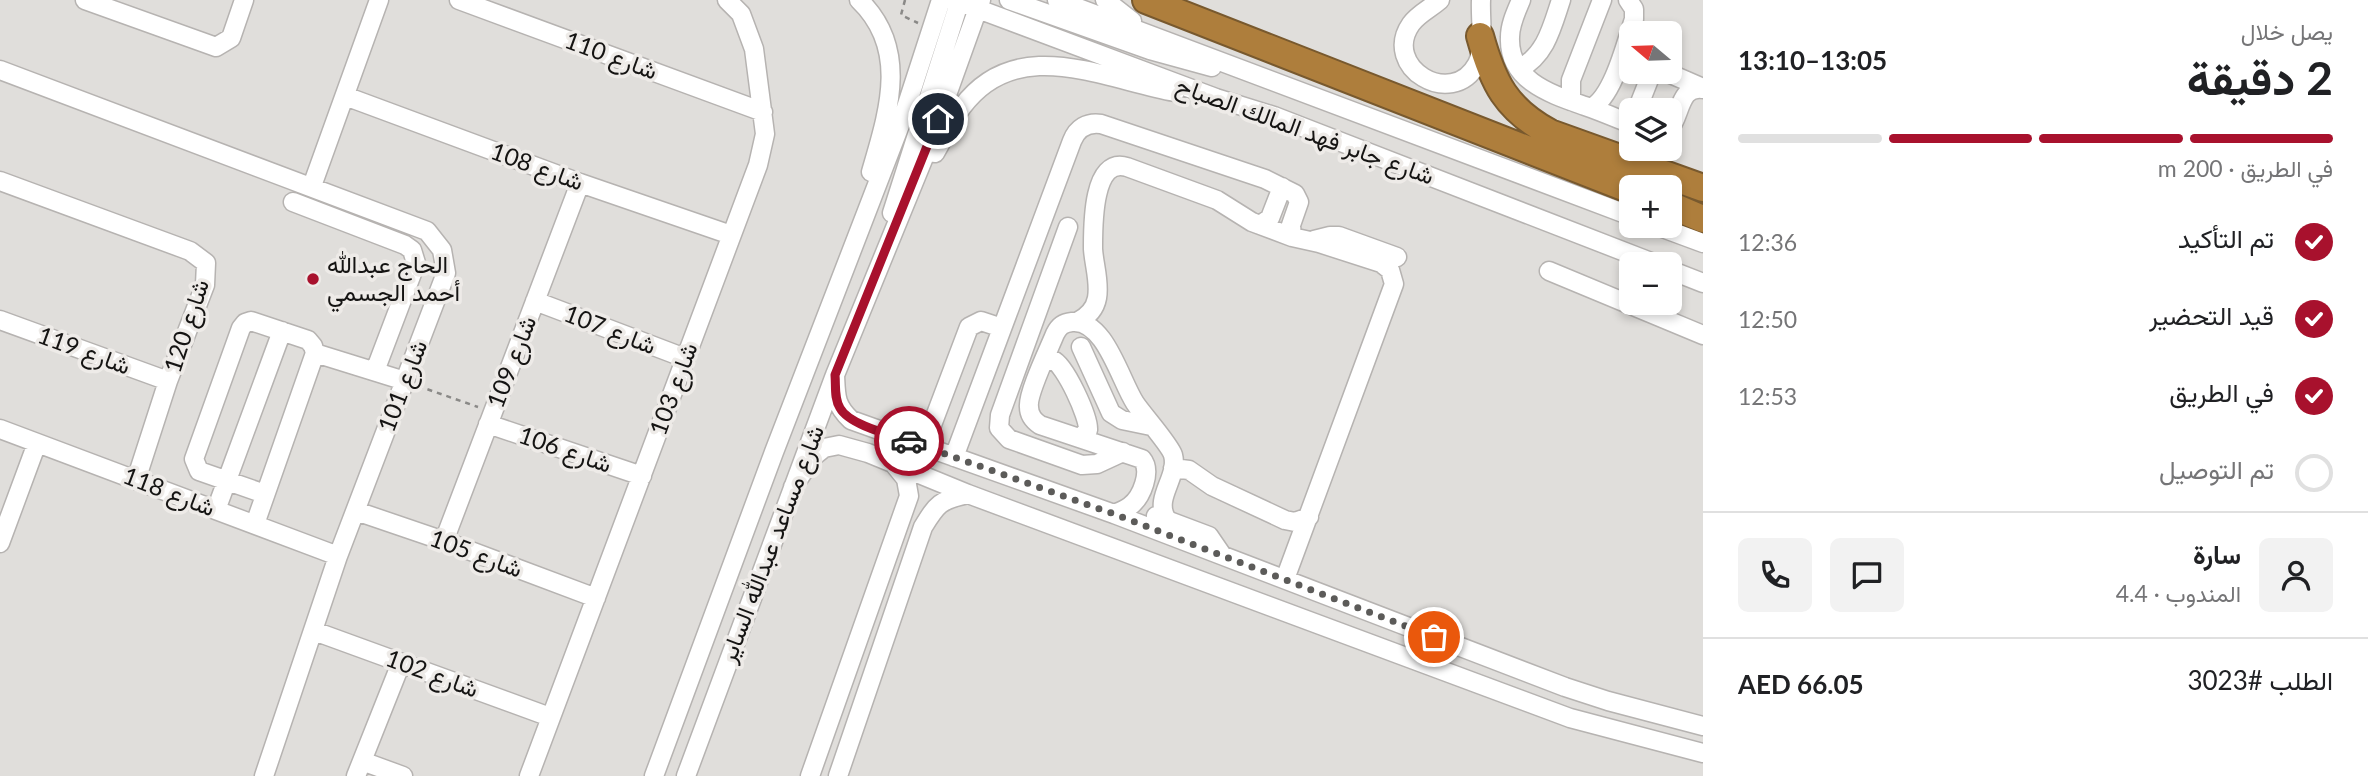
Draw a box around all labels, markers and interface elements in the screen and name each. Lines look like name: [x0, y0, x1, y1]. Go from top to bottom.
text: يصل خلال: [2241, 17, 2333, 45]
north arrow: [1619, 21, 1682, 84]
map controls: [1619, 21, 1682, 315]
street label: شارع 110: [560, 25, 662, 87]
text: 13:05–13:10: [1738, 44, 1887, 76]
text: 2 دقيقة: [2187, 50, 2333, 105]
street label: شارع جابر فهد المالك الصباح: [1172, 69, 1438, 193]
pin: [908, 89, 968, 149]
button: layers: [1619, 98, 1682, 161]
icon: home: [919, 100, 957, 138]
street label: شارع 108: [486, 136, 588, 198]
text: في الطريق · 200 m: [2158, 154, 2333, 182]
button: +: [1619, 175, 1682, 238]
text: تم التأكيد: [2178, 222, 2274, 254]
icon: check: [2295, 223, 2333, 261]
text: 12:36: [1738, 228, 1797, 256]
place label: الحاج عبدالله أحمد الجسمي: [327, 249, 461, 312]
button: −: [1619, 252, 1682, 315]
marker: الحاج عبدالله أحمد الجسمي: [305, 271, 321, 287]
street label: شارع 120: [157, 275, 217, 377]
street label: شارع 107: [559, 298, 661, 362]
text: قيد التحضير: [2149, 299, 2274, 331]
icon: check: [2295, 300, 2333, 338]
text: 12:50: [1738, 305, 1797, 333]
street label: شارع 109: [480, 311, 544, 413]
street label: شارع 119: [33, 320, 135, 382]
street label: شارع 101: [371, 335, 435, 437]
street label: شارع 103: [643, 338, 705, 440]
text: في الطريق: [2169, 376, 2274, 408]
icon: check: [2295, 377, 2333, 415]
text: 12:53: [1738, 382, 1797, 410]
courier: [874, 406, 944, 476]
street label: شارع 106: [514, 419, 616, 481]
street label: شارع مساعد عبدالله الساير: [712, 421, 832, 668]
icon: car: [890, 422, 928, 460]
text: تم التوصيل: [2159, 453, 2274, 485]
street label: شارع 118: [118, 460, 220, 524]
street label: شارع 105: [425, 523, 527, 585]
button: phone: [1738, 538, 1812, 612]
button: chat: [1830, 538, 1904, 612]
text: سارة: [2193, 538, 2241, 570]
button: person: [2259, 538, 2333, 612]
text: المندوب · 4.4: [2116, 579, 2241, 607]
pin: [1404, 607, 1464, 667]
icon: bag: [1415, 618, 1453, 656]
street label: شارع 102: [381, 643, 483, 705]
text: الطلب #3023: [2187, 664, 2333, 696]
text: AED 66.05: [1738, 668, 1864, 700]

